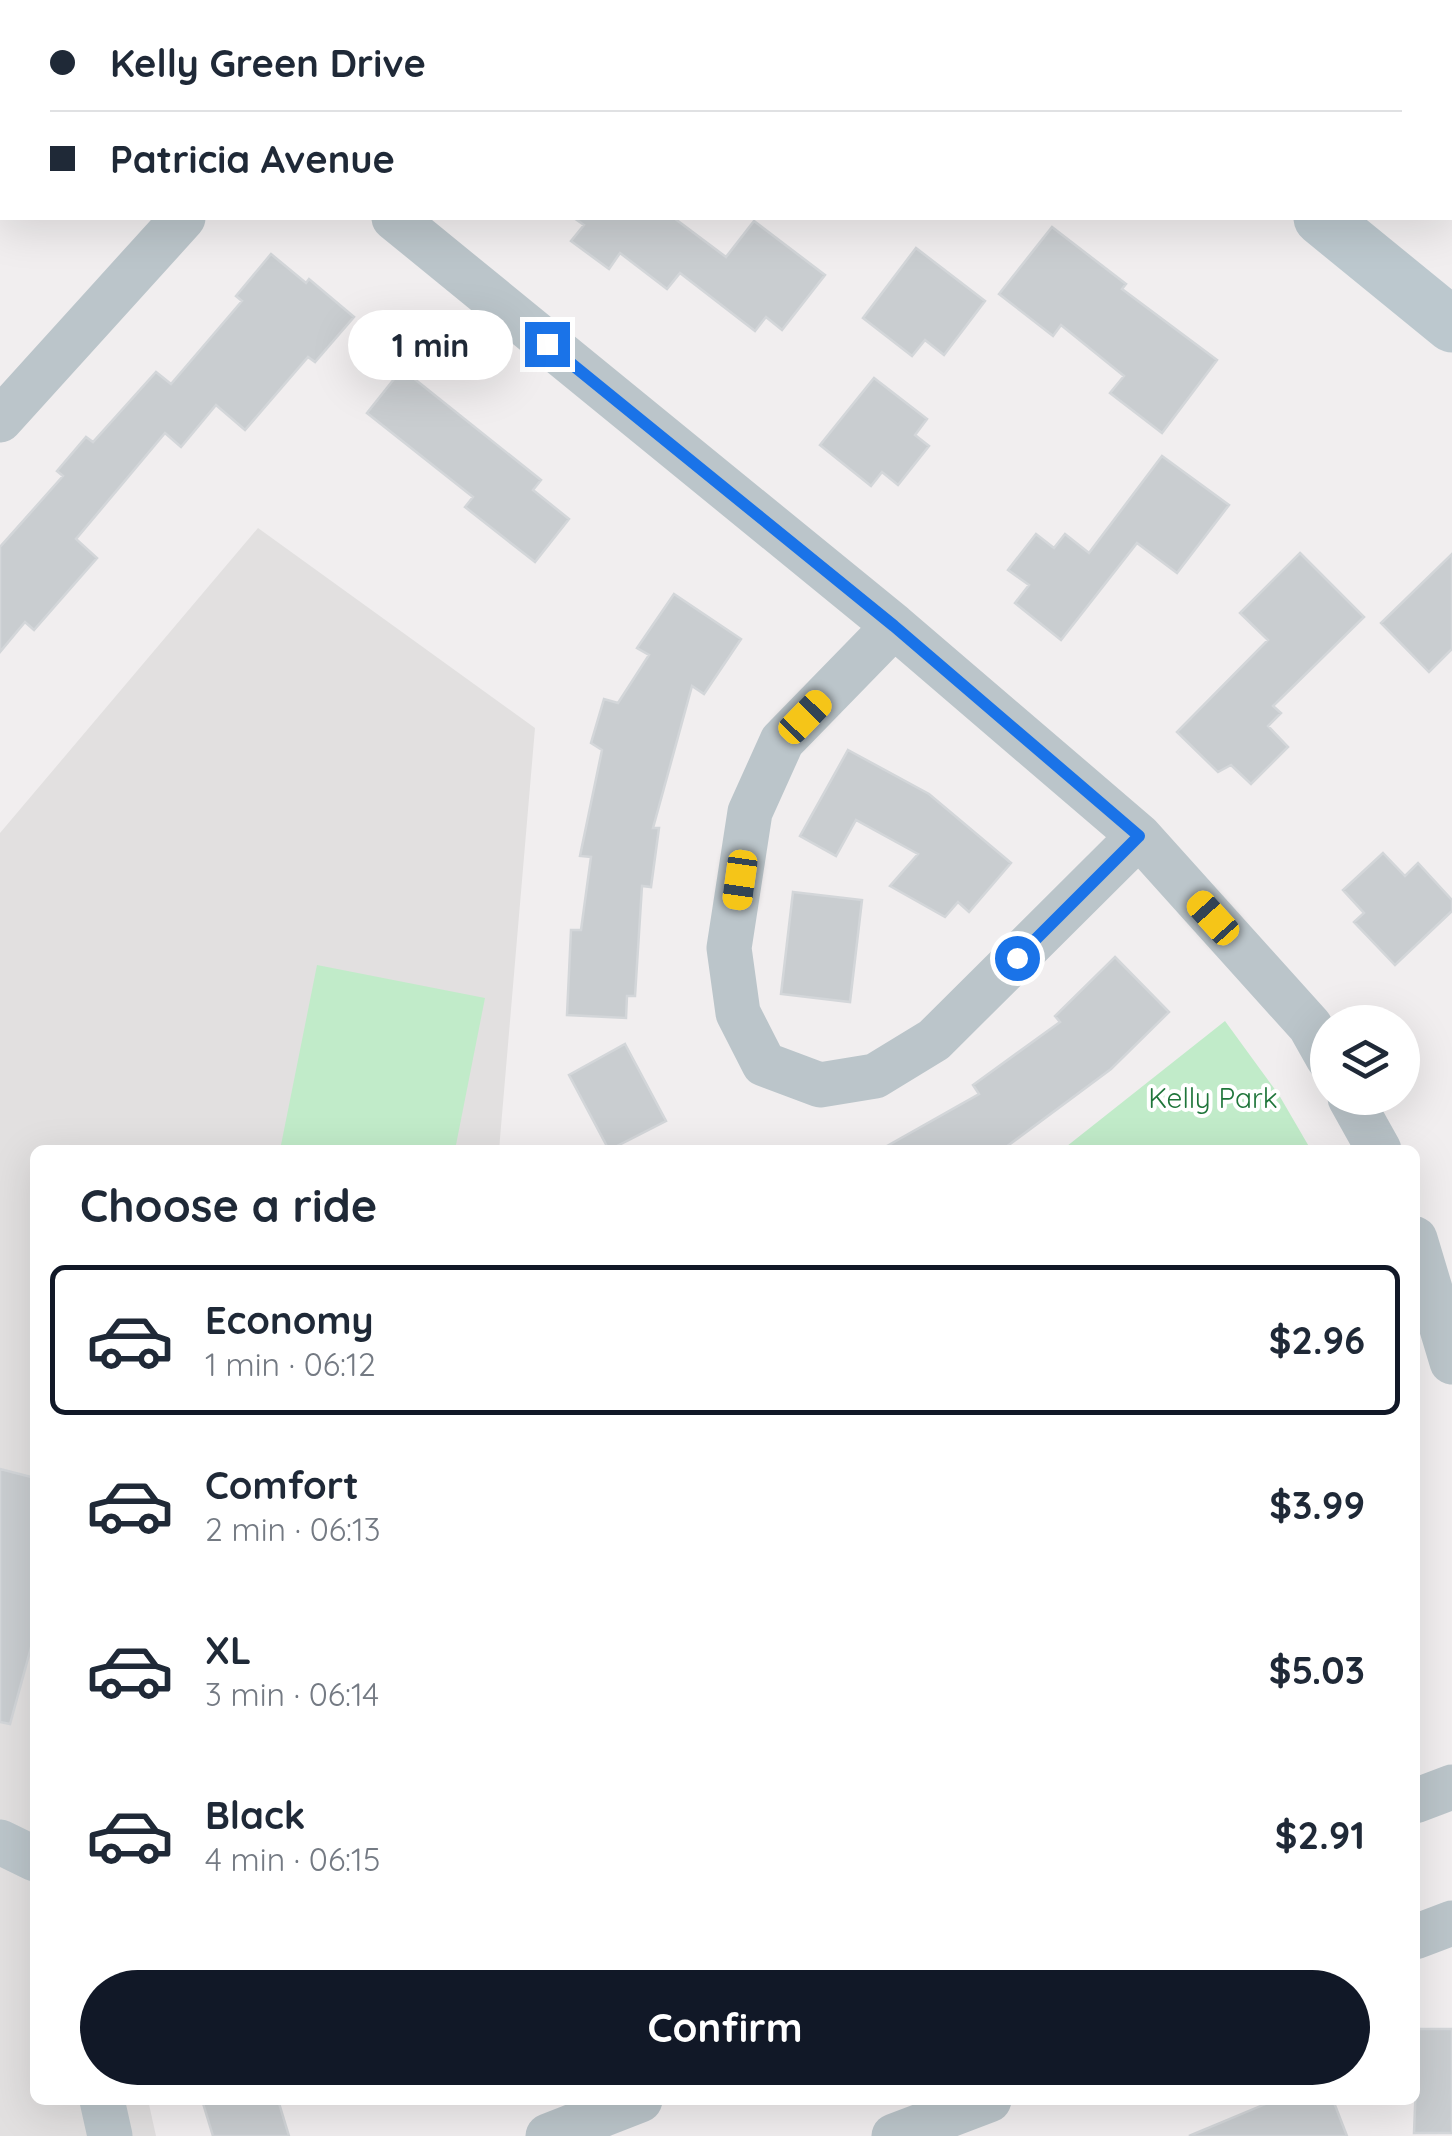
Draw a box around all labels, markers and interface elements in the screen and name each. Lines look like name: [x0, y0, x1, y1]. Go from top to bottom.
text: Kelly Green Drive: [110, 39, 426, 87]
text: Patricia Avenue: [110, 135, 395, 183]
callout: 1 min: [347, 309, 512, 379]
route end: [525, 322, 570, 367]
text: 1 min: [392, 325, 469, 365]
car: [773, 685, 837, 749]
car: [721, 848, 759, 912]
car: [1182, 886, 1244, 950]
route start: [995, 936, 1040, 981]
map controls: [1310, 1005, 1420, 1115]
button: layers: [1310, 1005, 1420, 1115]
park label: Kelly Park: [1148, 1080, 1278, 1115]
text: Choose a ride: [80, 1177, 377, 1233]
icon: car: [85, 1295, 175, 1385]
text: Economy: [205, 1296, 374, 1344]
text: $2.96: [1269, 1316, 1365, 1364]
text: 1 min · 06:12: [205, 1344, 376, 1384]
icon: car: [85, 1460, 175, 1550]
text: Comfort: [205, 1461, 359, 1509]
text: $3.99: [1269, 1481, 1365, 1529]
text: 2 min · 06:13: [205, 1509, 381, 1549]
icon: car: [85, 1625, 175, 1715]
text: XL: [205, 1626, 251, 1674]
text: $5.03: [1269, 1646, 1365, 1694]
text: 3 min · 06:14: [205, 1674, 379, 1714]
icon: car: [85, 1790, 175, 1880]
text: Black: [205, 1791, 305, 1839]
text: $2.91: [1275, 1811, 1365, 1859]
text: 4 min · 06:15: [205, 1839, 380, 1879]
button: Confirm: [80, 1970, 1370, 2085]

